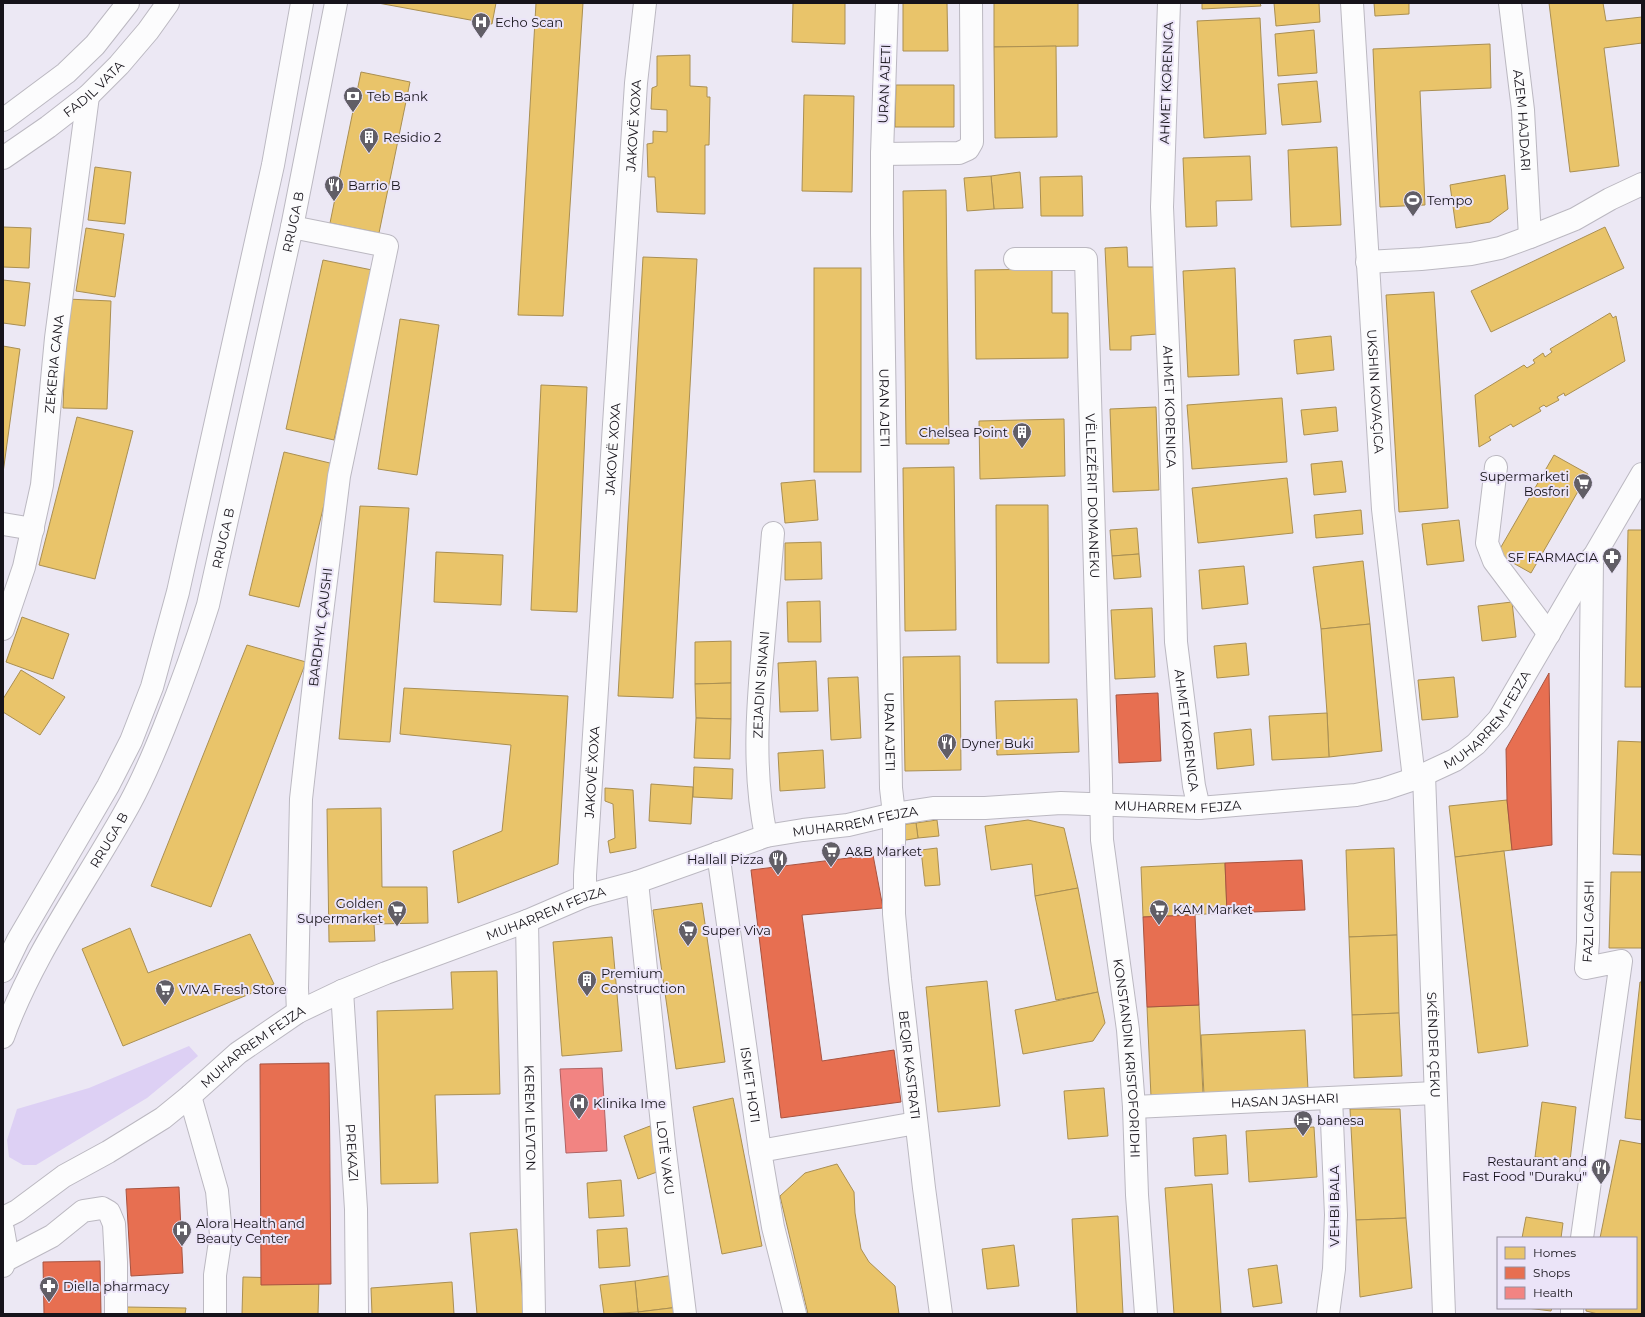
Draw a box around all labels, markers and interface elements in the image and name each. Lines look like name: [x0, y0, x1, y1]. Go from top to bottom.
hospital icon: Echo Scan: [470, 11, 492, 39]
place label: Echo Scan: [495, 14, 563, 30]
street label: AHMET KORENICA: [1156, 21, 1176, 144]
street label: URAN AJETI: [875, 44, 893, 124]
street label: FADIL VATA: [60, 57, 127, 120]
street label: AZEM HAJDARI: [1510, 68, 1534, 172]
street label: JAKOVË XOXA: [622, 78, 644, 173]
bank icon: Teb Bank: [342, 85, 364, 113]
place label: Teb Bank: [367, 88, 428, 104]
building icon: Residio 2: [358, 126, 380, 154]
place label: Residio 2: [383, 129, 441, 145]
restaurant icon: Barrio B: [323, 174, 345, 202]
place label: Barrio B: [348, 177, 401, 193]
sports icon: Tempo: [1402, 189, 1424, 217]
street label: RRUGA B: [279, 190, 307, 254]
place label: Tempo: [1427, 192, 1472, 208]
street label: ZEKERIA CANA: [41, 313, 67, 414]
street label: UKSHIN KOVAÇICA: [1364, 329, 1388, 455]
street label: AHMET KORENICA: [1160, 345, 1180, 469]
street label: URAN AJETI: [876, 368, 893, 448]
street label: JAKOVË XOXA: [601, 402, 623, 496]
street label: VËLLEZËRIT DOMANEKU: [1082, 413, 1103, 579]
building icon: Chelsea Point: [1011, 421, 1033, 449]
place label: Chelsea Point: [919, 424, 1008, 440]
place label: Supermarketi Bosfori: [1480, 468, 1569, 499]
supermarket icon: Supermarketi Bosfori: [1572, 472, 1594, 500]
street label: RRUGA B: [208, 506, 237, 570]
pharmacy icon: SF FARMACIA: [1601, 546, 1623, 574]
place label: SF FARMACIA: [1508, 549, 1599, 565]
street label: BARDHYL ÇAUSHI: [305, 567, 335, 687]
street label: ZEJADIN SINANI: [749, 630, 772, 739]
street label: MUHARREM FEJZA: [1441, 667, 1534, 772]
street label: AHMET KORENICA: [1171, 668, 1203, 793]
street label: URAN AJETI: [881, 692, 899, 772]
street label: JAKOVË XOXA: [581, 725, 603, 820]
restaurant icon: Dyner Buki: [936, 732, 958, 760]
place label: Dyner Buki: [961, 735, 1034, 751]
street label: MUHARREM FEJZA: [1114, 796, 1243, 816]
street label: MUHARREM FEJZA: [791, 802, 920, 840]
street label: RRUGA B: [86, 809, 131, 871]
supermarket icon: A&B Market: [820, 840, 842, 868]
place label: A&B Market: [845, 843, 922, 859]
restaurant icon: Hallall Pizza: [767, 848, 789, 876]
place label: Hallall Pizza: [687, 851, 764, 867]
street label: FAZLI GASHI: [1578, 880, 1597, 963]
street label: MUHARREM FEJZA: [484, 883, 608, 943]
place label: Golden Supermarket: [297, 895, 383, 926]
supermarket icon: KAM Market: [1148, 898, 1170, 926]
supermarket icon: Golden Supermarket: [386, 899, 408, 927]
place label: KAM Market: [1173, 901, 1253, 917]
supermarket icon: Super Viva: [677, 919, 699, 947]
place label: Super Viva: [702, 922, 771, 938]
street label: KONSTANDIN KRISTOFORIDHI: [1110, 958, 1144, 1158]
place label: Premium Construction: [601, 965, 686, 996]
building icon: Premium Construction: [576, 969, 598, 997]
supermarket icon: VIVA Fresh Store: [154, 978, 176, 1006]
place label: VIVA Fresh Store: [179, 981, 287, 997]
street label: SKËNDER ÇEKU: [1424, 991, 1444, 1098]
street label: MUHARREM FEJZA: [197, 1002, 308, 1091]
street label: BEQIR KASTRATI: [896, 1010, 924, 1120]
street label: ISMET HOTI: [737, 1046, 764, 1124]
street label: KEREM LEVTON: [522, 1065, 539, 1171]
street label: HASAN JASHARI: [1230, 1089, 1339, 1110]
hospital icon: Klinika Ime: [568, 1092, 590, 1120]
place label: Klinika Ime: [593, 1095, 666, 1111]
hotel icon: banesa: [1292, 1109, 1314, 1137]
place label: banesa: [1317, 1112, 1364, 1128]
street label: LOTË VAKU: [654, 1119, 678, 1196]
street label: PREKAZI: [343, 1123, 362, 1182]
place label: Restaurant and Fast Food "Duraku": [1462, 1153, 1587, 1184]
restaurant icon: Restaurant and Fast Food "Duraku": [1590, 1157, 1612, 1185]
street label: VEHBI BALA: [1326, 1165, 1342, 1247]
place label: Alora Health and Beauty Center: [196, 1215, 305, 1246]
hospital icon: Alora Health and Beauty Center: [171, 1219, 193, 1247]
legend: [1497, 1237, 1637, 1309]
text: Homes: [1533, 1245, 1576, 1260]
text: Shops: [1533, 1265, 1570, 1280]
pharmacy icon: Diella pharmacy: [38, 1275, 60, 1303]
place label: Diella pharmacy: [63, 1278, 170, 1294]
text: Health: [1533, 1285, 1573, 1300]

